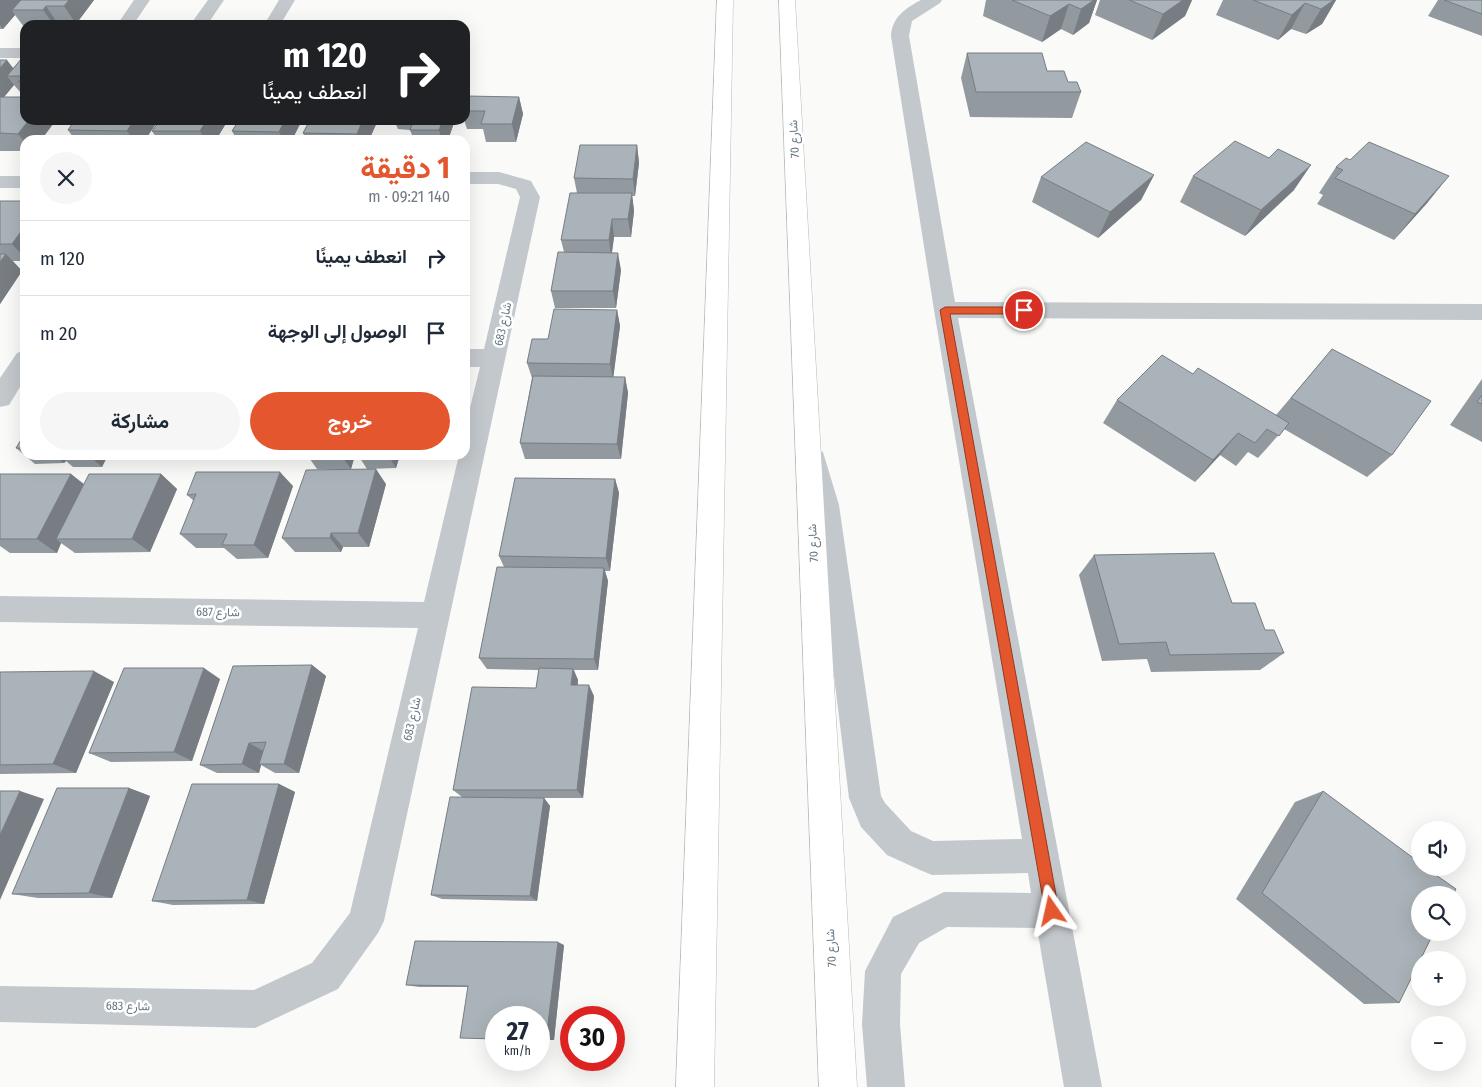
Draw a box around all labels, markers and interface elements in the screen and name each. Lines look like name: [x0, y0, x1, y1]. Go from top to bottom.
text: 120 m: [283, 34, 367, 76]
icon: right: [385, 40, 450, 105]
text: انعطف يمينًا: [262, 78, 367, 105]
street label: شارع 70: [786, 120, 804, 158]
text: 1 دقيقة: [360, 150, 450, 186]
button: close: [40, 152, 92, 204]
text: 140 m · 09:21: [368, 187, 450, 206]
icon: right: [422, 244, 450, 272]
text: انعطف يمينًا: [315, 245, 407, 268]
text: 120 m: [40, 247, 85, 270]
pin: [1003, 289, 1045, 331]
icon: arrive: [1010, 296, 1038, 324]
street label: شارع 683: [492, 301, 516, 348]
icon: arrive: [422, 319, 450, 347]
text: الوصول إلى الوجهة: [268, 320, 407, 343]
text: 20 m: [40, 322, 77, 345]
button: مشاركة: [40, 392, 240, 450]
button: خروج: [250, 392, 450, 450]
street label: شارع 70: [805, 524, 823, 562]
street label: شارع 687: [196, 605, 240, 621]
street label: شارع 683: [400, 696, 426, 743]
map controls: [1411, 821, 1466, 1071]
button: sound: [1411, 821, 1466, 876]
position arrow: [1025, 884, 1077, 936]
button: search: [1411, 886, 1466, 941]
street label: شارع 70: [823, 929, 841, 967]
button: +: [1411, 951, 1466, 1006]
street label: شارع 683: [106, 999, 150, 1015]
speed limit sign: 30: [560, 1006, 625, 1071]
button: −: [1411, 1016, 1466, 1071]
text: 27: [506, 1017, 529, 1047]
text: km/h: [504, 1044, 531, 1058]

